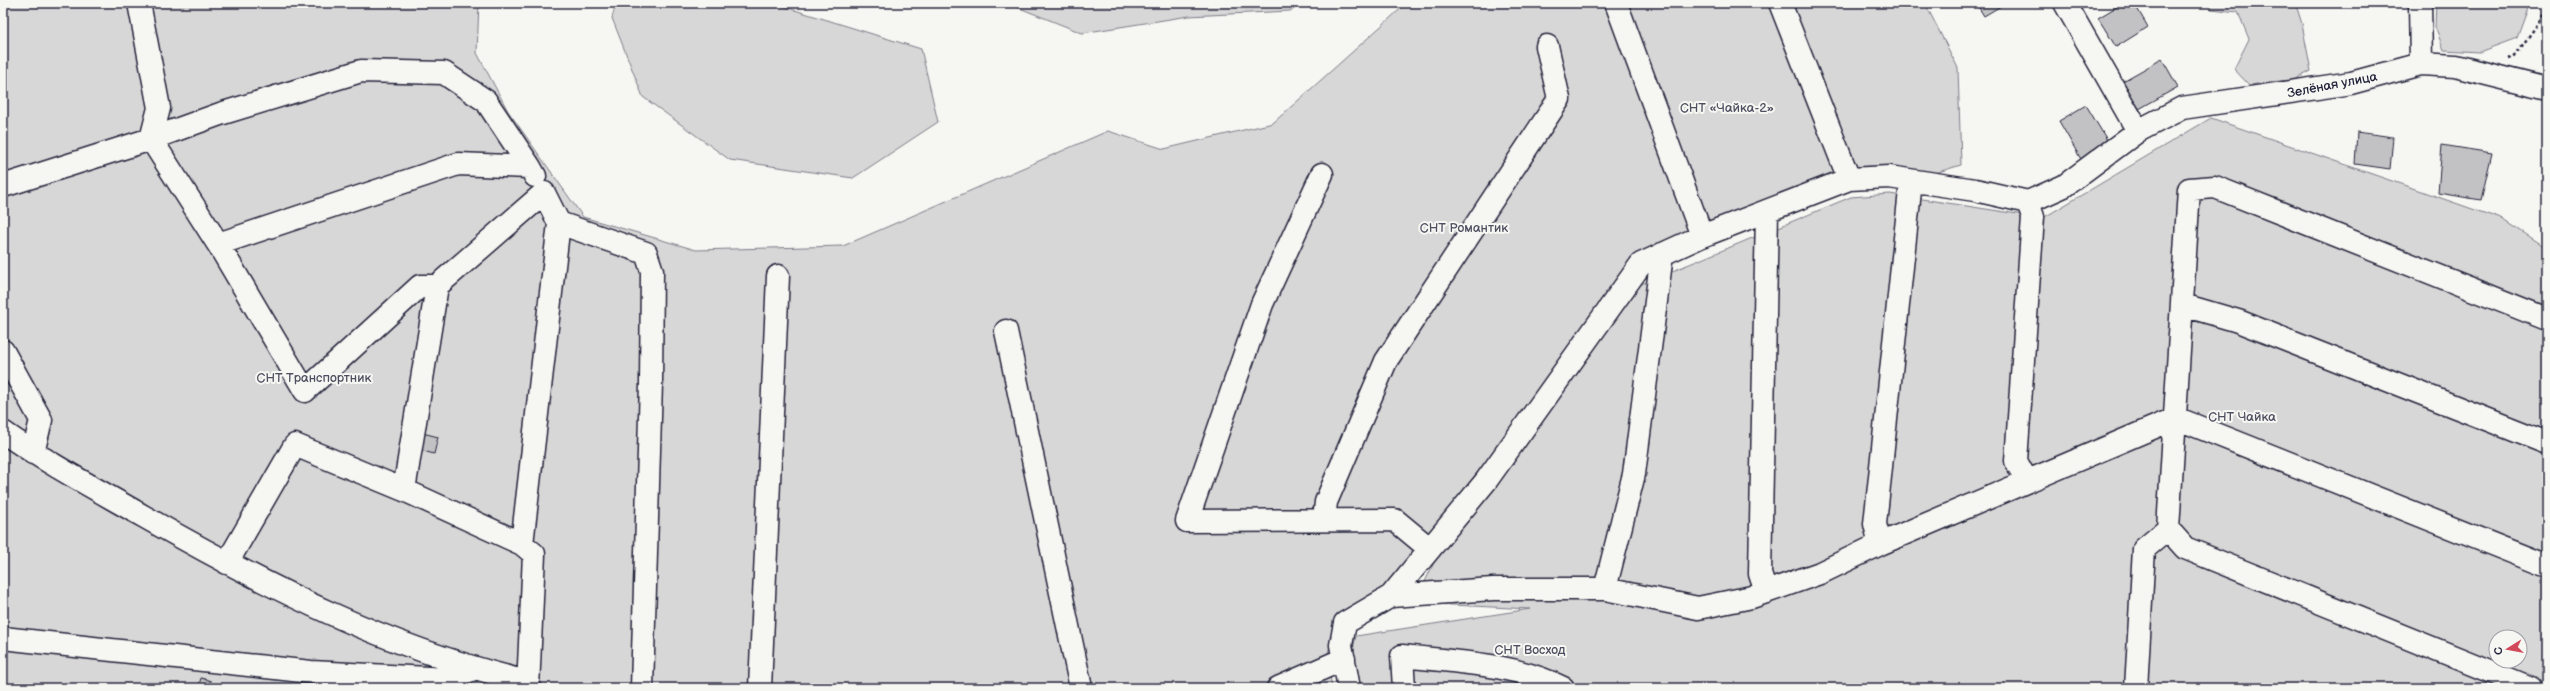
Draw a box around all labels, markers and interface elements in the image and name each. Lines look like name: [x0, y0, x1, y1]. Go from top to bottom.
street label: Зелёная улица: [2286, 68, 2379, 102]
park label: СНТ «Чайка-2»: [1680, 100, 1774, 116]
park label: СНТ Романтик: [1420, 220, 1508, 236]
park label: СНТ Транспортник: [257, 370, 371, 386]
park label: СНТ Чайка: [2208, 409, 2276, 425]
north arrow: [2488, 629, 2528, 669]
park label: СНТ Восход: [1494, 642, 1566, 658]
text: С: [2491, 645, 2506, 656]

